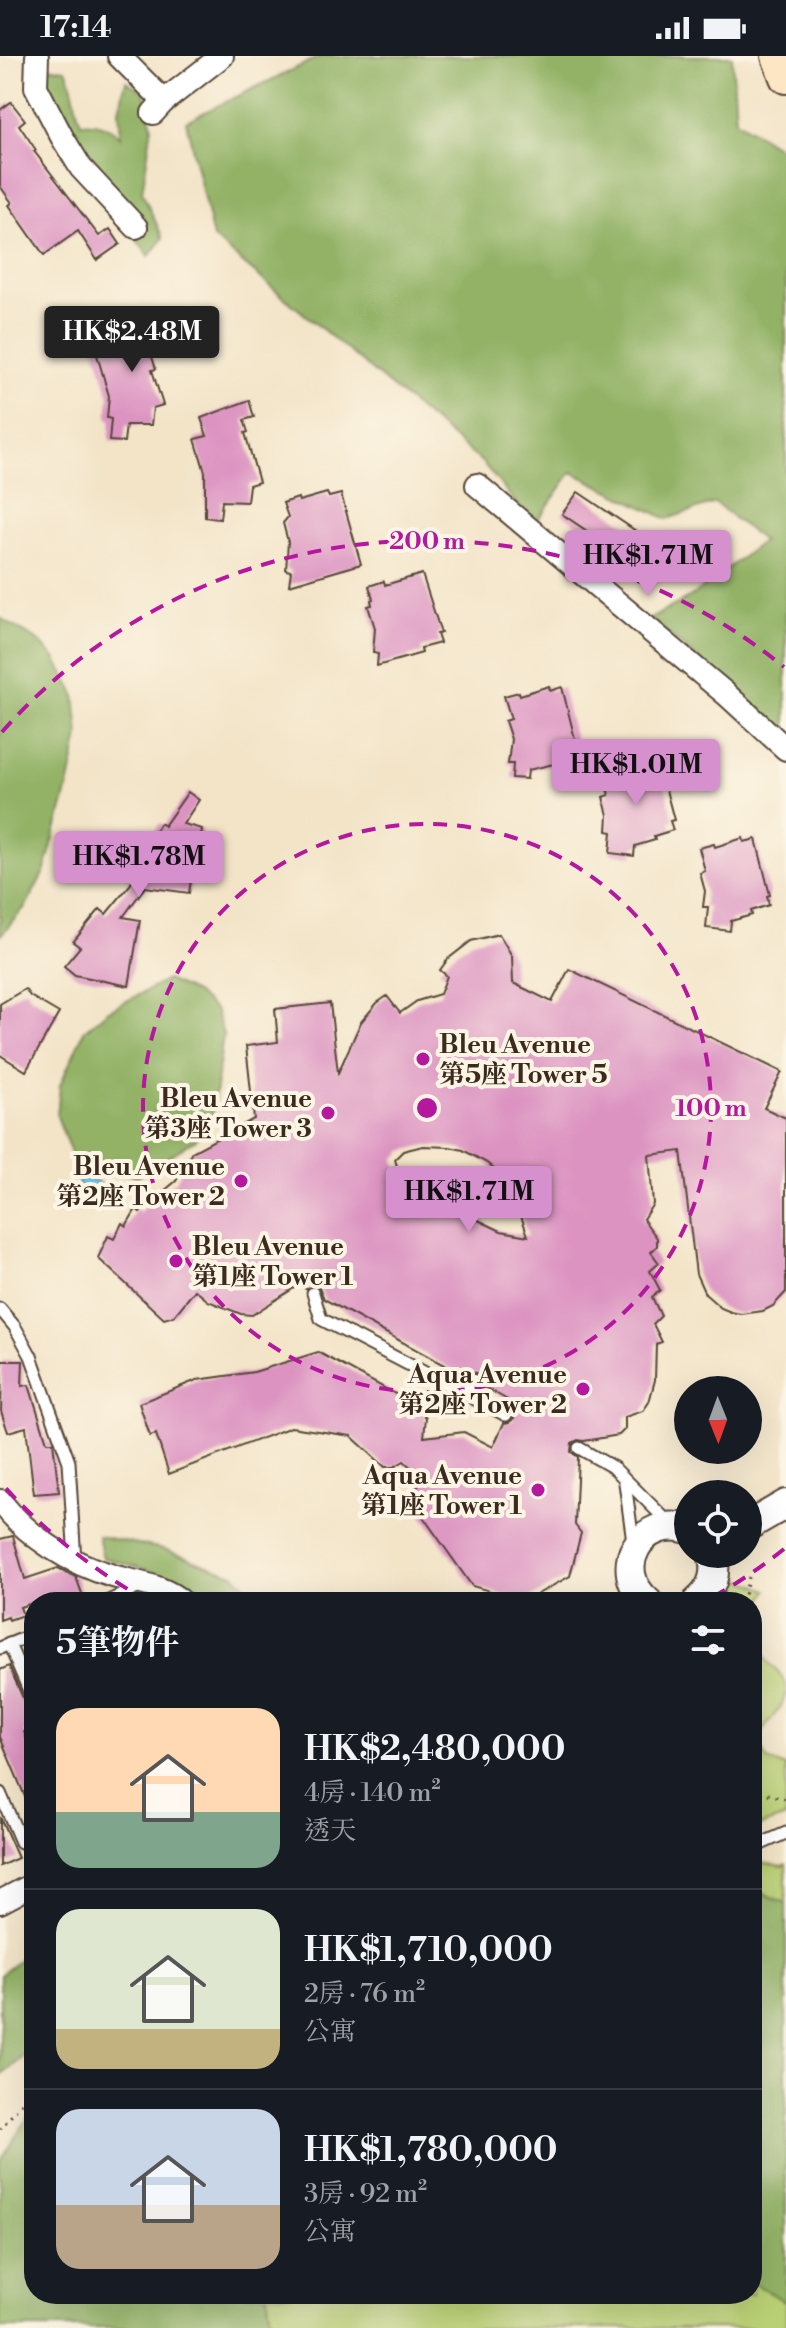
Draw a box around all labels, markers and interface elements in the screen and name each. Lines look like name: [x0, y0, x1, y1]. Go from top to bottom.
text: 17:14: [40, 9, 112, 47]
pin: HK$2.48M: [49, 306, 215, 374]
text: HK$2.48M: [62, 316, 202, 348]
text: 200 m: [389, 527, 465, 557]
pin: HK$1.71M: [565, 530, 731, 598]
text: HK$1.71M: [583, 540, 713, 572]
pin: HK$1.01M: [553, 739, 719, 807]
text: HK$1.01M: [570, 749, 702, 781]
pin: HK$1.78M: [56, 831, 222, 899]
text: HK$1.78M: [72, 841, 206, 873]
place label: Bleu Avenue 第5座 Tower 5: [439, 1029, 608, 1091]
marker: Bleu Avenue 第5座 Tower 5: [414, 1050, 432, 1068]
place label: Bleu Avenue 第3座 Tower 3: [144, 1083, 312, 1145]
centre of rings: [413, 1094, 441, 1122]
text: 100 m: [675, 1094, 747, 1124]
marker: Bleu Avenue 第3座 Tower 3: [319, 1104, 337, 1122]
place label: Bleu Avenue 第2座 Tower 2: [56, 1151, 225, 1213]
pin: HK$1.71M: [386, 1166, 552, 1234]
marker: Bleu Avenue 第2座 Tower 2: [232, 1172, 250, 1190]
text: HK$1.71M: [404, 1176, 534, 1208]
place label: Bleu Avenue 第1座 Tower 1: [192, 1231, 354, 1293]
marker: Bleu Avenue 第1座 Tower 1: [167, 1252, 185, 1270]
place label: Aqua Avenue 第2座 Tower 2: [398, 1359, 567, 1421]
north arrow: [674, 1376, 762, 1464]
map controls: [674, 1376, 762, 1568]
marker: Aqua Avenue 第2座 Tower 2: [574, 1380, 592, 1398]
place label: Aqua Avenue 第1座 Tower 1: [361, 1460, 523, 1522]
button: locate: [674, 1480, 762, 1568]
marker: Aqua Avenue 第1座 Tower 1: [529, 1481, 547, 1499]
icon: filters: [686, 1618, 730, 1662]
text: 5筆物件: [56, 1623, 179, 1665]
text: HK$2,480,000: [304, 1729, 565, 1771]
icon: home: [120, 1740, 216, 1836]
text: 4房 · 140 m²: [304, 1777, 441, 1809]
text: 透天: [304, 1815, 356, 1847]
text: HK$1,710,000: [304, 1930, 553, 1972]
icon: home: [120, 1941, 216, 2037]
text: 2房 · 76 m²: [304, 1978, 425, 2010]
text: 公寓: [304, 2016, 356, 2048]
text: HK$1,780,000: [304, 2130, 558, 2172]
icon: home: [120, 2141, 216, 2237]
text: 3房 · 92 m²: [304, 2178, 427, 2210]
text: 公寓: [304, 2216, 356, 2248]

